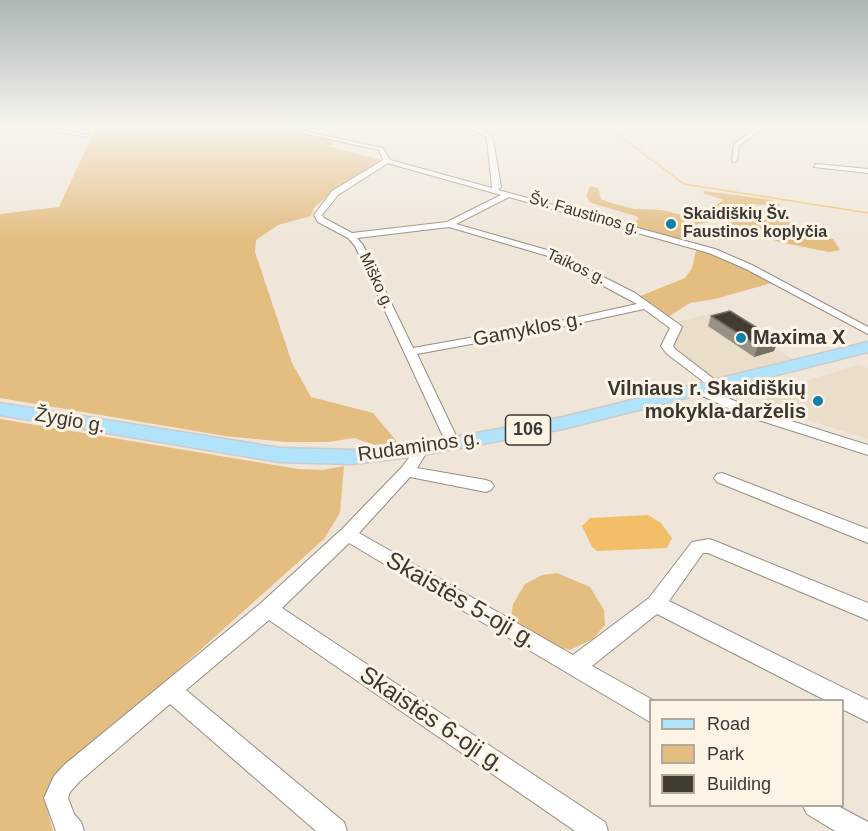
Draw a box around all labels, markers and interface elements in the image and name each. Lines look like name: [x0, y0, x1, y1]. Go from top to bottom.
street label: Šv. Faustinos g.: [527, 189, 641, 239]
place label: Skaidiškių Šv. Faustinos koplyčia: [683, 205, 827, 243]
marker: Skaidiškių Šv. Faustinos koplyčia: [664, 217, 678, 231]
street label: Taikos g.: [543, 245, 609, 289]
street label: Miško g.: [355, 250, 397, 312]
street label: Gamyklos g.: [471, 308, 585, 352]
place label: Maxima X: [753, 326, 845, 350]
marker: Maxima X: [734, 331, 748, 345]
place label: Vilniaus r. Skaidiškių mokykla-darželis: [607, 377, 806, 424]
marker: Vilniaus r. Skaidiškių mokykla-darželis: [811, 394, 825, 408]
street label: Žygio g.: [33, 403, 107, 439]
road number: 106: [506, 415, 550, 445]
street label: Rudaminos g.: [356, 427, 482, 467]
street label: Skaistės 5-oji g.: [380, 546, 542, 656]
street label: Skaistės 6-oji g.: [354, 661, 510, 779]
legend: [649, 699, 844, 807]
text: Road: [707, 714, 750, 734]
text: Park: [707, 744, 744, 764]
text: Building: [707, 774, 771, 794]

